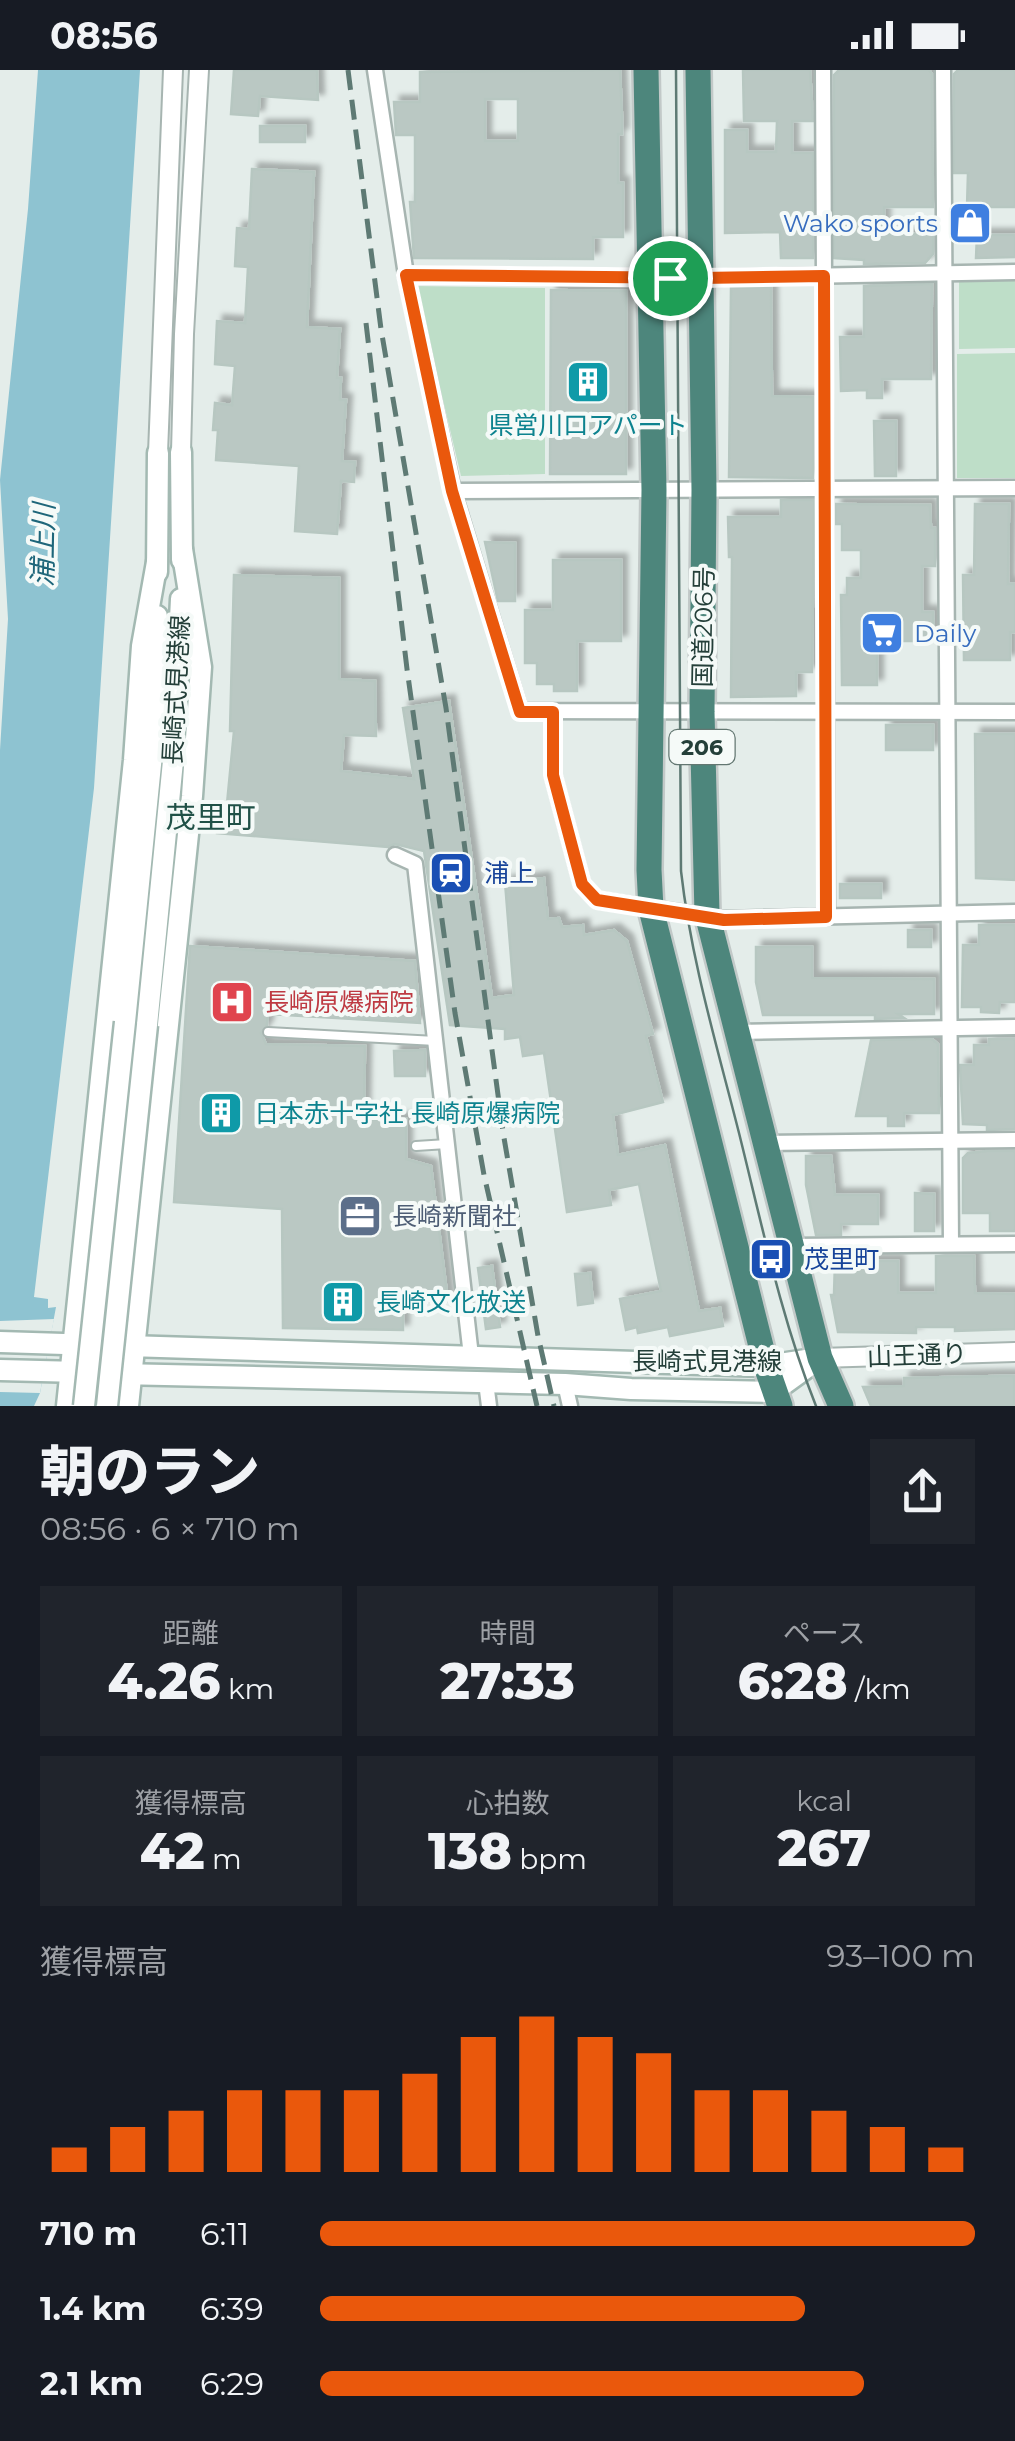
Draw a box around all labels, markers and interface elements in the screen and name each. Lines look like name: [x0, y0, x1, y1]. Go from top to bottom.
text: 08:56: [50, 12, 158, 59]
shop icon: Wako sports: [947, 200, 993, 246]
place label: Wako sports: [783, 208, 938, 238]
pin: [628, 236, 713, 321]
icon: arrive: [643, 251, 698, 306]
building icon: 県営川口アパート: [565, 359, 611, 405]
place label: 県営川口アパート: [488, 410, 688, 440]
water label: 浦上川: [25, 500, 61, 587]
street label: 国道206号: [687, 566, 719, 688]
supermarket icon: Daily: [859, 610, 905, 656]
street label: 長崎式見港線: [157, 614, 195, 766]
place label: Daily: [914, 618, 977, 648]
road number: 206: [670, 730, 734, 764]
district label: 茂里町: [166, 799, 256, 836]
station icon: 浦上: [428, 850, 474, 896]
place label: 浦上: [484, 858, 534, 888]
hospital icon: 長崎原爆病院: [209, 979, 255, 1025]
place label: 長崎原爆病院: [264, 987, 414, 1017]
building icon: 日本赤十字社 長崎原爆病院: [198, 1090, 244, 1136]
place label: 日本赤十字社 長崎原爆病院: [254, 1098, 561, 1128]
office icon: 長崎新聞社: [337, 1193, 383, 1239]
place label: 長崎新聞社: [392, 1201, 517, 1231]
bus stop icon: 茂里町: [748, 1236, 794, 1282]
place label: 茂里町: [804, 1244, 879, 1274]
building icon: 長崎文化放送: [320, 1279, 366, 1325]
place label: 長崎文化放送: [376, 1287, 526, 1317]
street label: 山王通り: [866, 1338, 968, 1372]
street label: 長崎式見港線: [632, 1346, 782, 1376]
text: 朝のラン: [40, 1438, 260, 1505]
button: share: [870, 1439, 975, 1544]
text: 08:56 · 6 × 710 m: [40, 1509, 300, 1548]
text: 距離: [163, 1616, 219, 1650]
text: 時間: [479, 1616, 536, 1650]
text: ペース: [783, 1616, 865, 1650]
text: 4.26: [108, 1651, 221, 1712]
text: 27:33: [440, 1651, 575, 1712]
text: 6:28: [738, 1651, 848, 1712]
text: km: [221, 1672, 274, 1706]
text: /km: [848, 1672, 911, 1706]
text: kcal: [796, 1784, 852, 1818]
text: 獲得標高: [135, 1786, 247, 1820]
text: 心拍数: [465, 1786, 550, 1820]
text: 267: [777, 1818, 871, 1879]
text: 42: [140, 1821, 205, 1882]
text: 138: [428, 1821, 512, 1882]
text: m: [205, 1842, 242, 1876]
text: bpm: [512, 1842, 587, 1876]
text: 93–100 m: [826, 1936, 975, 1975]
text: 獲得標高: [40, 1942, 168, 1981]
text: 710 m: [40, 2214, 137, 2253]
text: 6:11: [200, 2214, 249, 2253]
text: 1.4 km: [40, 2289, 146, 2328]
text: 6:39: [200, 2289, 264, 2328]
text: 2.1 km: [40, 2364, 143, 2403]
text: 6:29: [200, 2364, 264, 2403]

